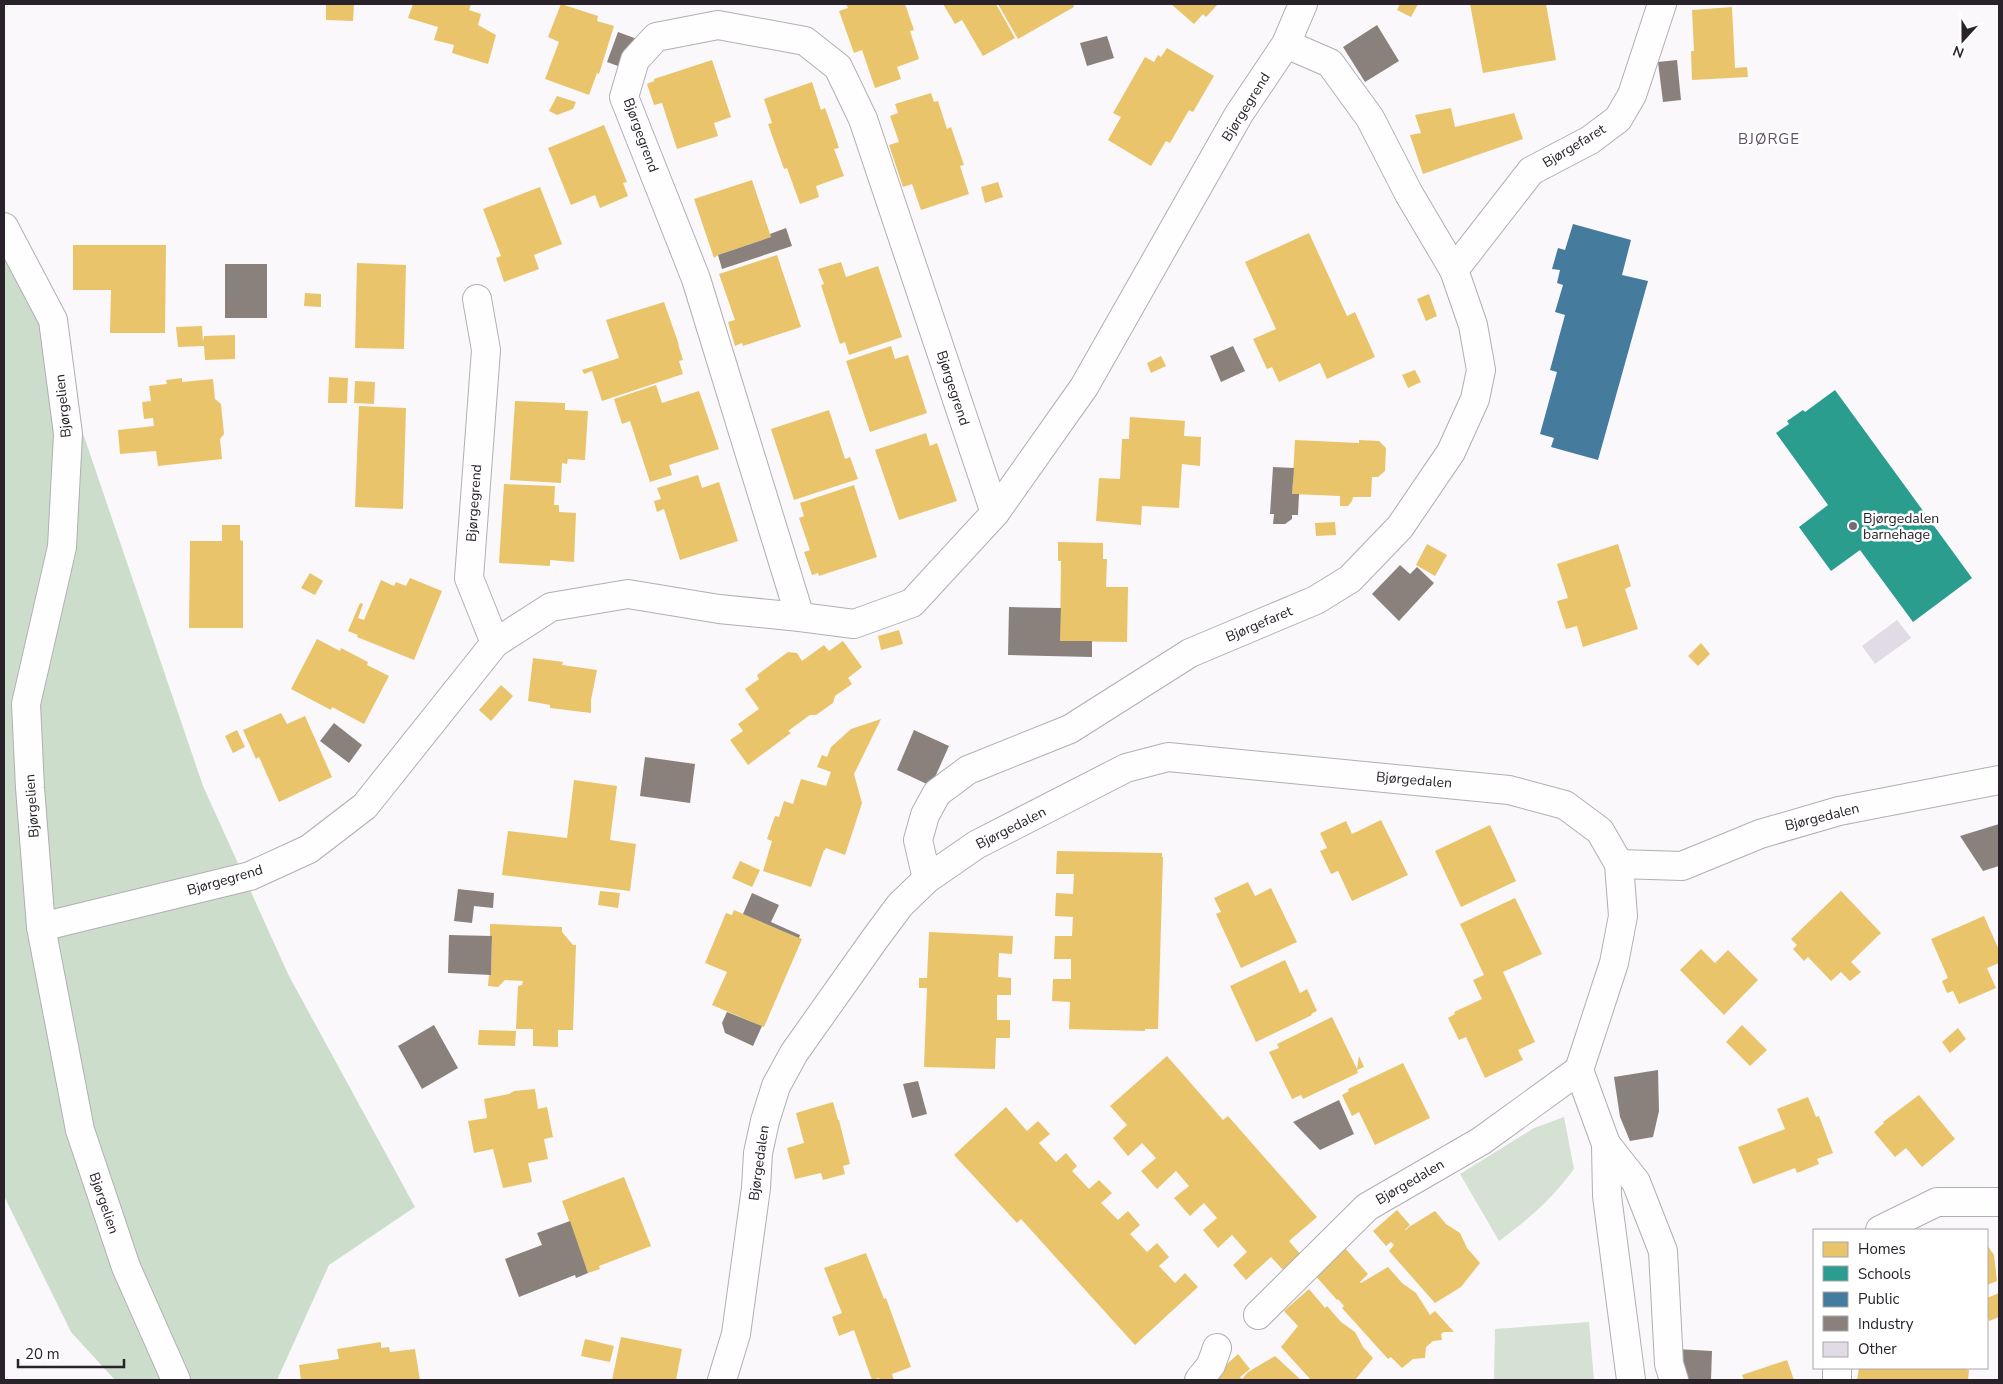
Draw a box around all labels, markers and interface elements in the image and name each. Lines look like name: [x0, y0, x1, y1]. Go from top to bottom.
north arrow: [1938, 15, 1988, 65]
text: N: [1950, 41, 1967, 62]
street label: Bjørgegrend: [1217, 69, 1275, 145]
street label: Bjørgegrend: [619, 95, 663, 175]
street label: Bjørgefaret: [1539, 120, 1609, 172]
district label: BJØRGE: [1738, 129, 1800, 149]
street label: Bjørgegrend: [932, 348, 974, 428]
street label: Bjørgelien: [50, 373, 76, 439]
street label: Bjørgegrend: [462, 464, 486, 542]
place label: Bjørgedalen barnehage: [1863, 509, 1939, 544]
marker: Bjørgedalen barnehage: [1847, 520, 1859, 532]
street label: Bjørgefaret: [1223, 601, 1295, 646]
street label: Bjørgedalen: [1375, 767, 1453, 793]
street label: Bjørgelien: [20, 773, 44, 839]
street label: Bjørgedalen: [1783, 799, 1861, 835]
street label: Bjørgedalen: [973, 802, 1049, 854]
street label: Bjørgegrend: [185, 860, 265, 900]
street label: Bjørgedalen: [744, 1124, 774, 1202]
street label: Bjørgedalen: [1372, 1155, 1448, 1209]
street label: Bjørgelien: [85, 1170, 123, 1236]
legend: [1813, 1229, 1988, 1369]
text: Homes: [1858, 1239, 1906, 1259]
text: Schools: [1858, 1264, 1911, 1284]
text: Public: [1858, 1289, 1899, 1309]
text: Industry: [1858, 1314, 1914, 1334]
scale bar: [18, 1336, 124, 1368]
text: Other: [1858, 1339, 1897, 1359]
text: 20 m: [25, 1344, 60, 1364]

